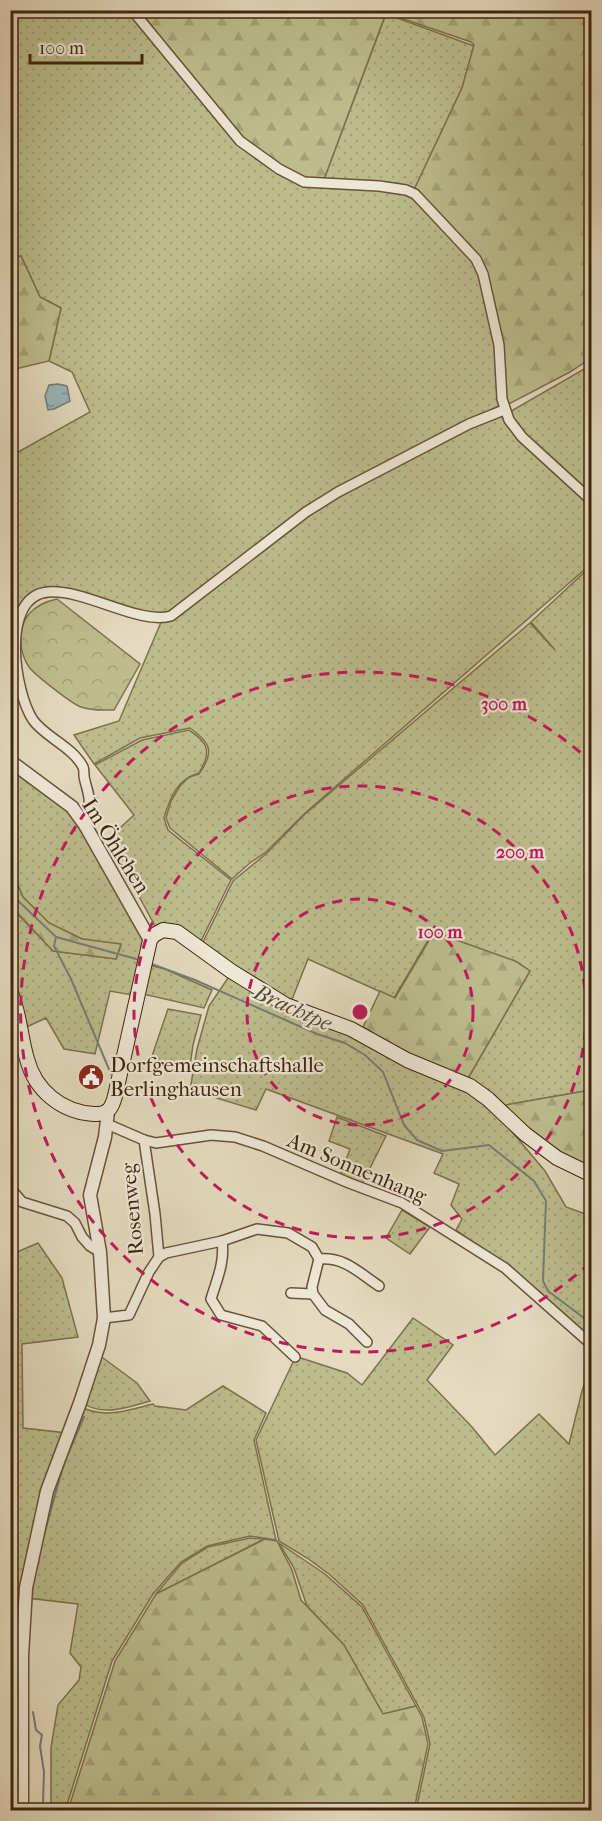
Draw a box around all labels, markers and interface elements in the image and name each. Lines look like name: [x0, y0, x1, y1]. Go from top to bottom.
scale bar: [30, 27, 142, 65]
text: 100 m: [39, 38, 84, 59]
text: 300 m: [481, 694, 528, 715]
street label: Im Öhlchen: [77, 794, 155, 898]
text: 200 m: [496, 842, 545, 863]
text: 100 m: [417, 922, 464, 943]
water label: Brachtpe: [249, 979, 336, 1037]
centre of rings: [350, 1002, 370, 1022]
place label: Dorfgemeinschaftshalle Berlinghausen: [110, 1053, 324, 1101]
public building icon: Dorfgemeinschaftshalle Berlinghausen: [76, 1062, 106, 1092]
street label: Am Sonnenhang: [283, 1128, 431, 1208]
street label: Rosenweg: [116, 1161, 148, 1256]

